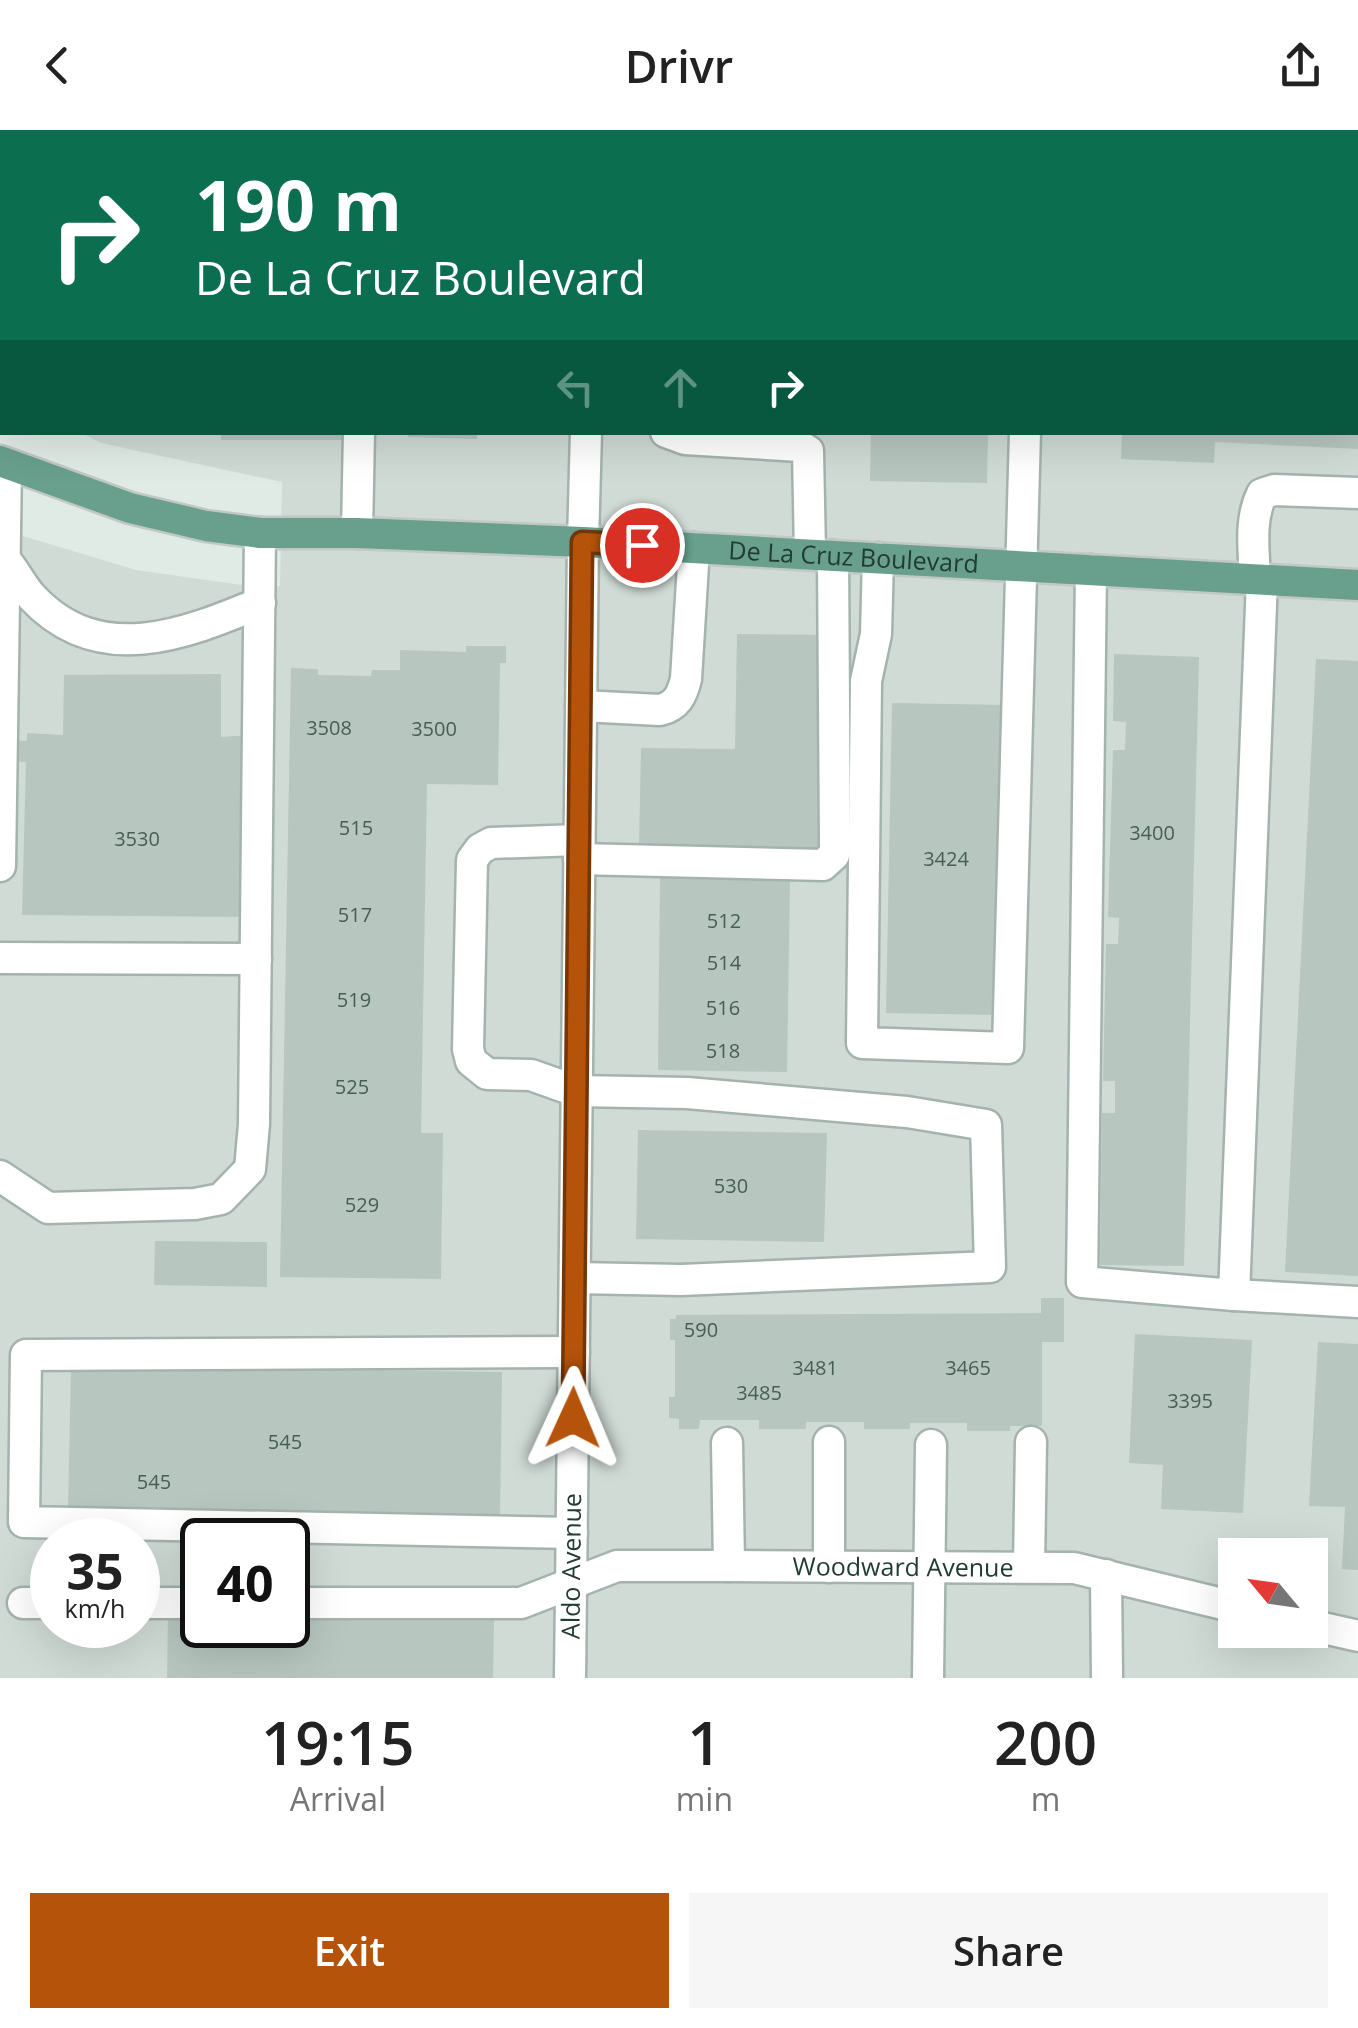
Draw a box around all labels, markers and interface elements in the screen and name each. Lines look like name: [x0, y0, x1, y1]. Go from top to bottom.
text: Drivr: [625, 35, 733, 96]
icon: back: [30, 38, 85, 93]
icon: share: [1273, 38, 1328, 93]
text: 190 m: [195, 156, 402, 252]
icon: right: [30, 170, 160, 300]
text: De La Cruz Boulevard: [195, 247, 646, 308]
icon: left: [548, 360, 603, 415]
icon: ahead: [653, 360, 708, 415]
icon: right: [758, 360, 813, 415]
pin: [600, 503, 685, 588]
icon: arrive: [615, 518, 670, 573]
street label: De La Cruz Boulevard: [728, 532, 980, 580]
house number: 3508: [306, 714, 352, 741]
house number: 3500: [411, 715, 457, 742]
house number: 515: [339, 814, 373, 841]
house number: 3400: [1129, 819, 1175, 846]
house number: 3530: [114, 825, 160, 852]
house number: 3424: [923, 845, 969, 872]
house number: 517: [338, 901, 372, 928]
house number: 512: [707, 907, 741, 934]
house number: 514: [707, 949, 742, 976]
house number: 519: [337, 986, 371, 1013]
house number: 516: [706, 994, 740, 1021]
house number: 518: [706, 1037, 740, 1064]
house number: 525: [335, 1073, 369, 1100]
house number: 530: [714, 1172, 748, 1199]
house number: 529: [345, 1191, 379, 1218]
house number: 590: [684, 1316, 718, 1343]
house number: 3481: [792, 1354, 838, 1381]
house number: 3465: [945, 1354, 991, 1381]
position arrow: [521, 1366, 625, 1470]
house number: 3485: [736, 1379, 782, 1406]
house number: 3395: [1167, 1387, 1213, 1414]
house number: 545: [268, 1428, 302, 1455]
house number: 545: [137, 1468, 171, 1495]
street label: Aldo Avenue: [552, 1493, 588, 1639]
speed limit sign: 40: [180, 1518, 310, 1648]
text: 35: [66, 1537, 124, 1605]
north arrow: [1218, 1538, 1328, 1648]
map controls: [1218, 1538, 1328, 1648]
street label: Woodward Avenue: [793, 1548, 1014, 1584]
text: km/h: [65, 1591, 125, 1625]
text: 19:15: [261, 1701, 415, 1783]
text: 1: [687, 1701, 722, 1783]
text: 200: [994, 1701, 1097, 1783]
text: Arrival: [290, 1777, 386, 1820]
text: min: [676, 1777, 733, 1820]
text: m: [1031, 1777, 1060, 1820]
button: Exit: [30, 1893, 669, 2008]
button: Share: [689, 1893, 1328, 2008]

